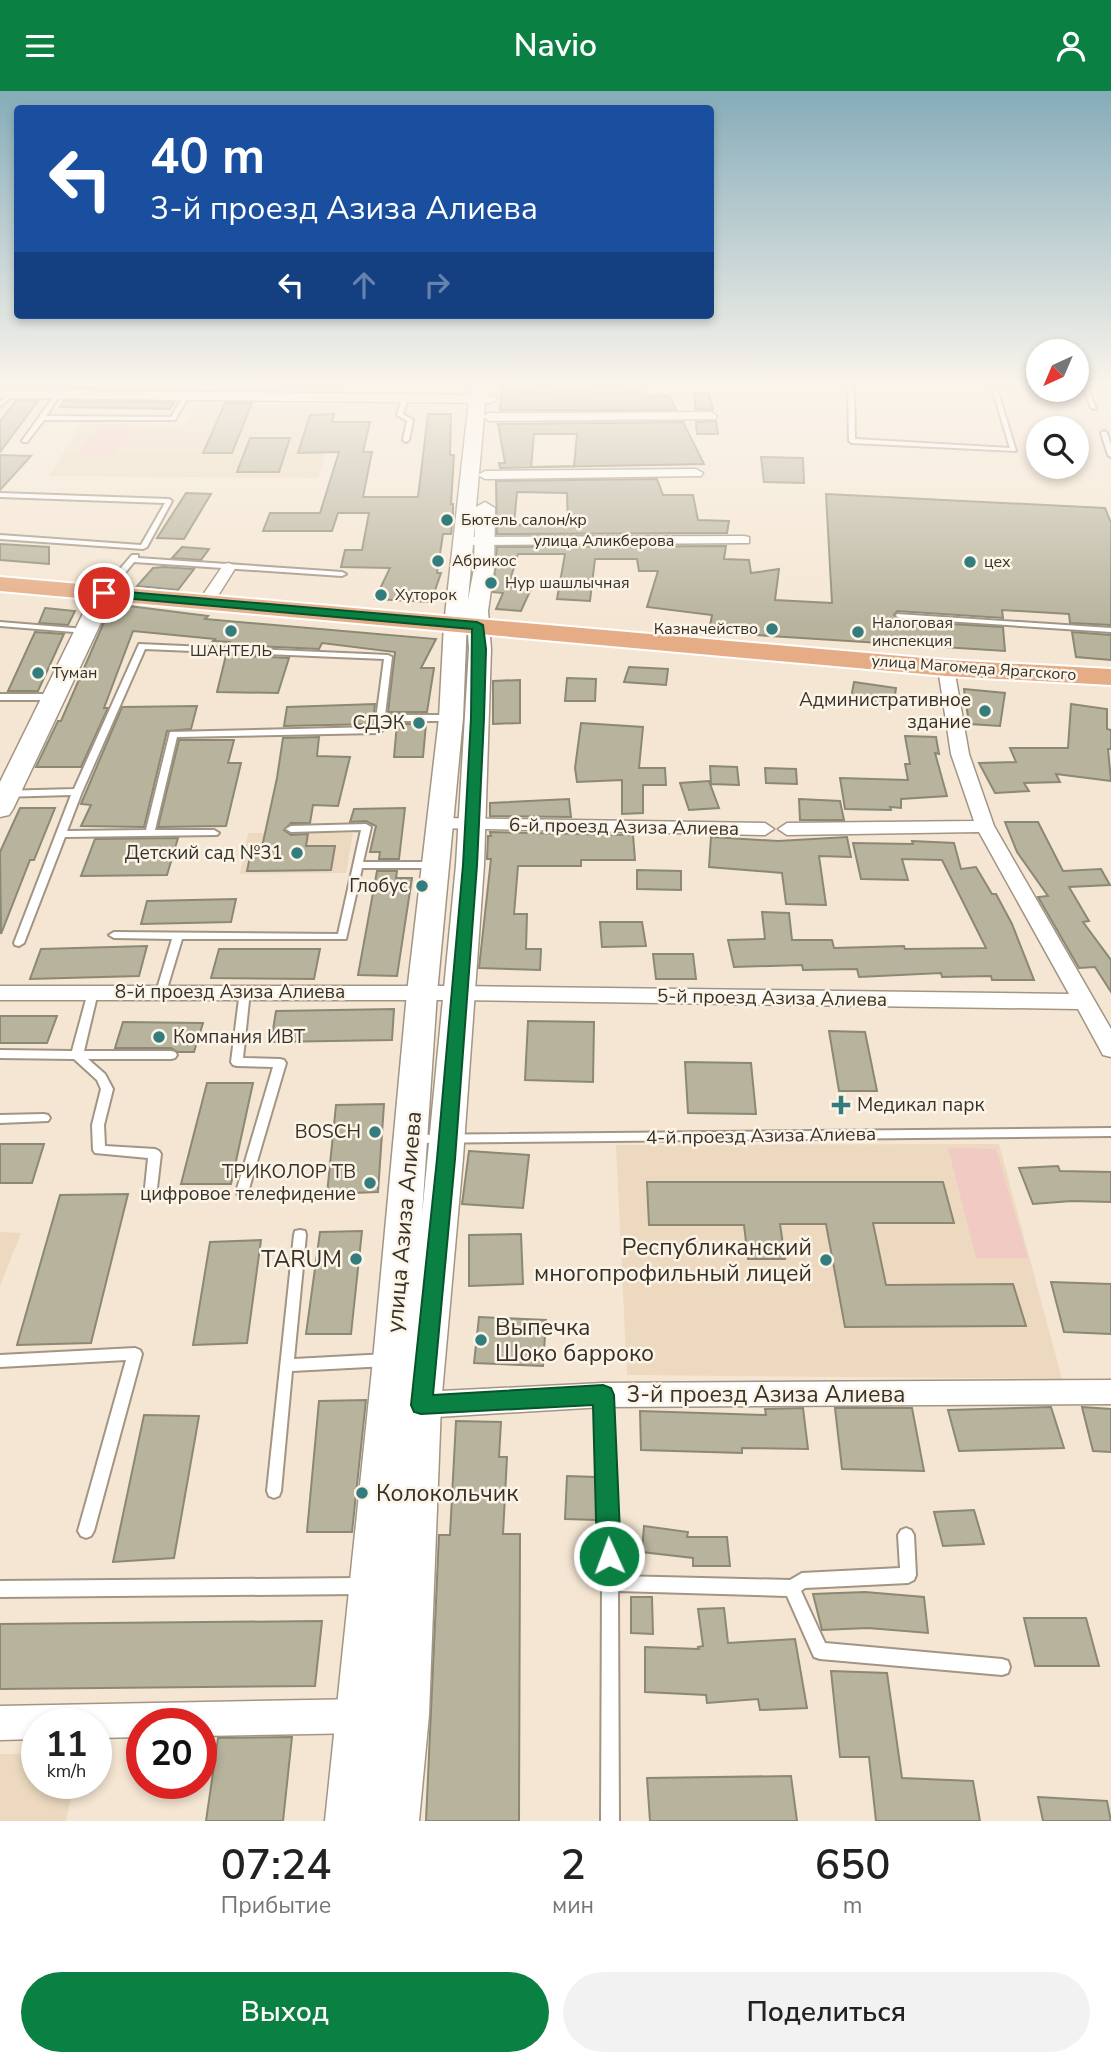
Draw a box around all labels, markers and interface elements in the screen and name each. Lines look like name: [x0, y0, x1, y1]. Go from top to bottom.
text: Navio: [514, 24, 597, 67]
icon: menu: [21, 27, 59, 65]
icon: person: [1052, 27, 1090, 65]
text: 40 m: [150, 123, 265, 190]
icon: left: [35, 133, 126, 224]
text: 3-й проезд Азиза Алиева: [150, 187, 538, 230]
icon: left: [272, 266, 310, 304]
icon: ahead: [345, 266, 383, 304]
icon: right: [418, 266, 456, 304]
north arrow: [1026, 339, 1088, 403]
map controls: [1026, 339, 1089, 479]
button: search: [1026, 416, 1089, 479]
place label: Бютель салон/кр: [461, 509, 587, 531]
marker: Бютель салон/кр: [439, 512, 455, 528]
street label: улица Аликберова: [534, 530, 675, 552]
place label: Абрикос: [452, 550, 517, 572]
place label: цех: [984, 551, 1011, 573]
marker: Абрикос: [430, 553, 446, 569]
marker: цех: [962, 554, 978, 570]
pin: [74, 563, 134, 623]
place label: Нур шашлычная: [505, 572, 630, 594]
icon: arrive: [85, 574, 123, 612]
marker: Нур шашлычная: [483, 575, 499, 591]
place label: Хуторок: [395, 584, 457, 606]
marker: Хуторок: [373, 587, 389, 603]
place label: Налоговая инспекция: [872, 612, 953, 652]
place label: Казначейство: [654, 618, 758, 640]
marker: Казначейство: [764, 621, 780, 637]
marker: ШАНТЕЛЬ: [223, 623, 239, 639]
marker: Налоговая инспекция: [850, 624, 866, 640]
place label: ШАНТЕЛЬ: [190, 640, 272, 662]
street label: улица Магомеда Ярагского: [871, 650, 1077, 686]
place label: Туман: [52, 662, 97, 684]
marker: Туман: [30, 665, 46, 681]
place label: Административное здание: [799, 687, 971, 735]
marker: Административное здание: [977, 703, 993, 719]
place label: СДЭК: [352, 710, 405, 736]
marker: СДЭК: [411, 715, 427, 731]
street label: 6-й проезд Азиза Алиева: [509, 812, 739, 842]
place label: Детский сад №31: [125, 840, 283, 866]
marker: Детский сад №31: [289, 845, 305, 861]
place label: Глобус: [349, 873, 408, 899]
marker: Глобус: [414, 878, 430, 894]
street label: 8-й проезд Азиза Алиева: [115, 979, 345, 1005]
street label: 5-й проезд Азиза Алиева: [657, 983, 887, 1013]
place label: Компания ИВТ: [173, 1024, 306, 1050]
marker: Компания ИВТ: [151, 1029, 167, 1045]
place label: Медикал парк: [857, 1092, 985, 1118]
marker: Медикал парк: [831, 1095, 851, 1115]
street label: улица Азиза Алиева: [379, 1110, 429, 1334]
place label: BOSCH: [295, 1119, 361, 1145]
street label: 4-й проезд Азиза Алиева: [646, 1121, 876, 1151]
marker: BOSCH: [367, 1124, 383, 1140]
place label: ТРИКОЛОР ТВ цифровое телефидение: [140, 1159, 356, 1207]
marker: ТРИКОЛОР ТВ цифровое телефидение: [362, 1175, 378, 1191]
place label: Республиканский многопрофильный лицей: [534, 1232, 812, 1289]
place label: TARUM: [261, 1244, 342, 1275]
marker: TARUM: [348, 1251, 364, 1267]
marker: Республиканский многопрофильный лицей: [818, 1252, 834, 1268]
place label: Выпечка Шоко барроко: [495, 1312, 654, 1369]
marker: Выпечка Шоко барроко: [473, 1332, 489, 1348]
street label: 3-й проезд Азиза Алиева: [627, 1379, 905, 1410]
place label: Колокольчик: [376, 1478, 519, 1509]
marker: Колокольчик: [354, 1485, 370, 1501]
position arrow: [572, 1519, 646, 1593]
speed limit sign: 20: [126, 1708, 217, 1799]
text: 11: [45, 1721, 88, 1768]
text: km/h: [47, 1759, 86, 1783]
text: 07:24: [221, 1837, 331, 1894]
text: 2: [560, 1837, 586, 1894]
text: 650: [815, 1837, 890, 1894]
text: Прибытие: [221, 1890, 331, 1921]
text: мин: [552, 1890, 594, 1921]
text: m: [843, 1890, 862, 1921]
button: Выход: [21, 1972, 549, 2052]
button: Поделиться: [563, 1972, 1090, 2052]

